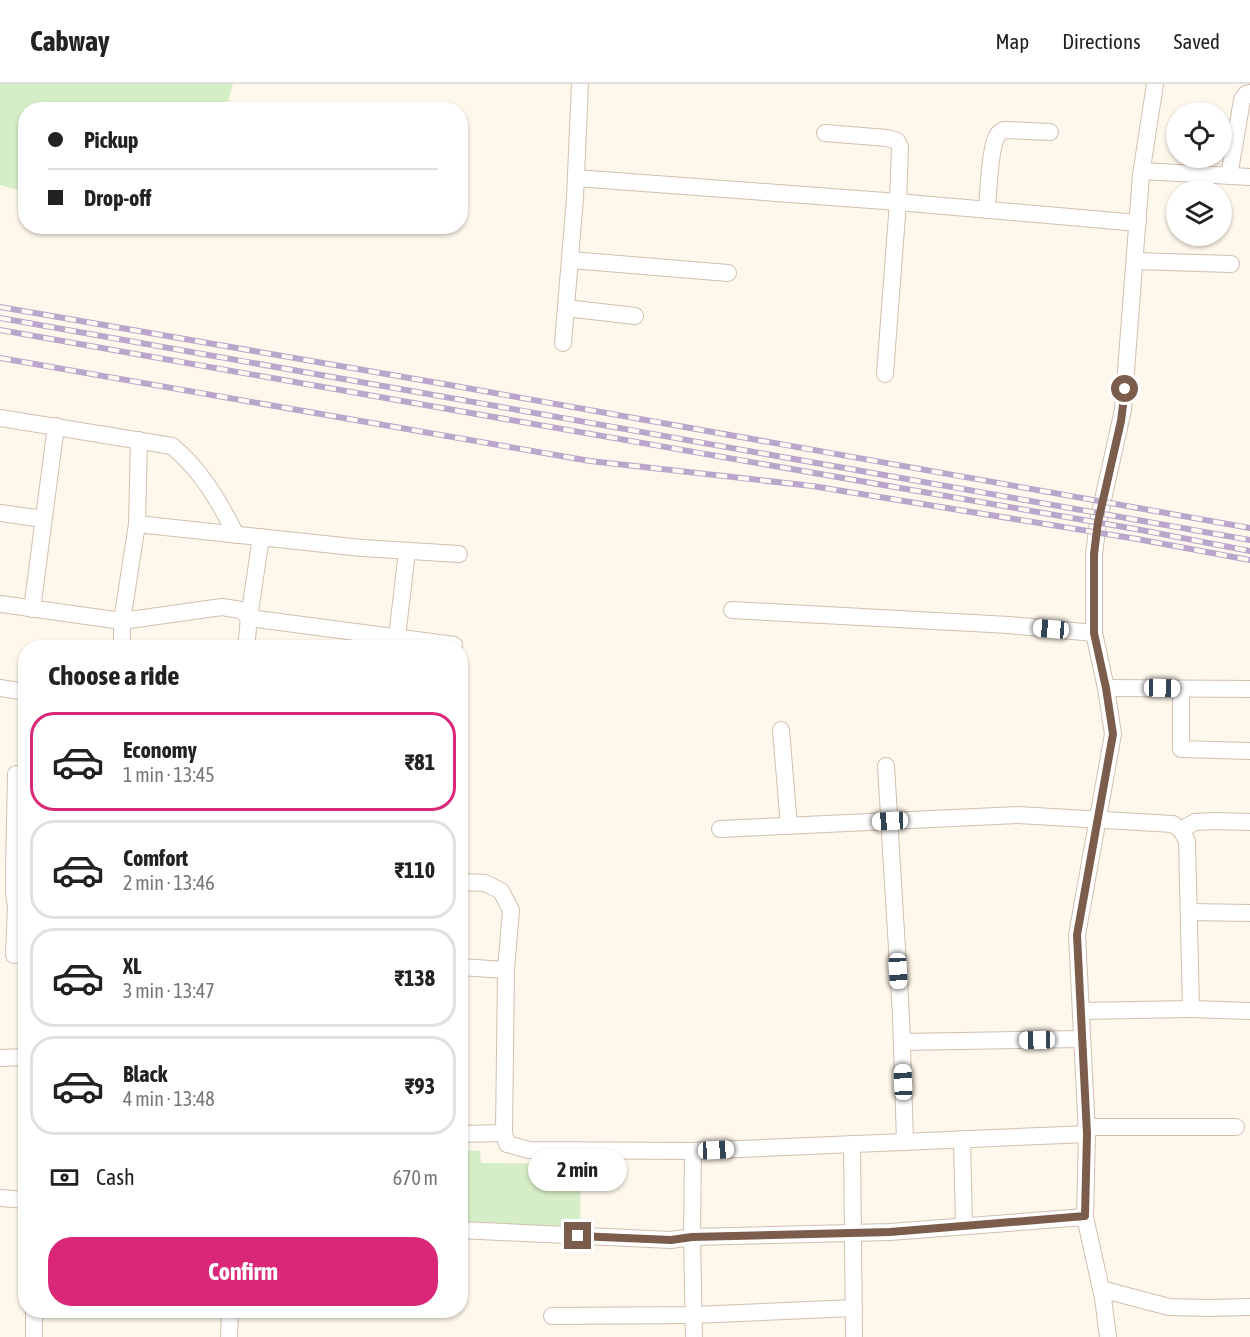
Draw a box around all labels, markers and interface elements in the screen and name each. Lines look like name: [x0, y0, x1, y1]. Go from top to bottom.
text: Cabway: [30, 25, 110, 57]
text: Map: [995, 29, 1029, 53]
text: Directions: [1062, 29, 1141, 53]
text: Saved: [1174, 29, 1220, 53]
map controls: [1166, 102, 1232, 246]
button: locate: [1166, 102, 1232, 168]
text: Pickup: [84, 127, 139, 153]
button: layers: [1166, 180, 1232, 246]
text: Drop-off: [84, 185, 151, 211]
route start: [1111, 375, 1138, 402]
car: [1032, 618, 1070, 640]
text: Choose a ride: [48, 660, 180, 691]
car: [1144, 679, 1180, 697]
icon: car: [51, 735, 105, 789]
text: Economy: [123, 737, 197, 763]
text: ₹81: [405, 749, 435, 775]
text: 1 min · 13:45: [123, 763, 215, 786]
car: [872, 811, 908, 831]
icon: car: [51, 843, 105, 897]
text: Comfort: [123, 845, 188, 871]
text: ₹110: [395, 857, 435, 883]
text: 2 min · 13:46: [123, 871, 215, 894]
icon: car: [51, 951, 105, 1005]
text: XL: [123, 953, 141, 979]
car: [888, 953, 908, 989]
text: ₹138: [395, 965, 435, 991]
text: 3 min · 13:47: [123, 979, 215, 1002]
car: [1019, 1031, 1055, 1049]
icon: car: [51, 1059, 105, 1113]
text: Black: [123, 1061, 167, 1087]
car: [893, 1064, 913, 1100]
text: ₹93: [405, 1073, 435, 1099]
text: 4 min · 13:48: [123, 1087, 215, 1110]
car: [698, 1140, 734, 1160]
callout: 2 min: [528, 1149, 628, 1191]
text: 2 min: [557, 1158, 598, 1181]
icon: cash: [48, 1161, 81, 1194]
text: Cash: [96, 1164, 135, 1190]
text: 670 m: [393, 1166, 438, 1189]
route end: [564, 1222, 591, 1249]
button: Confirm: [48, 1237, 438, 1306]

